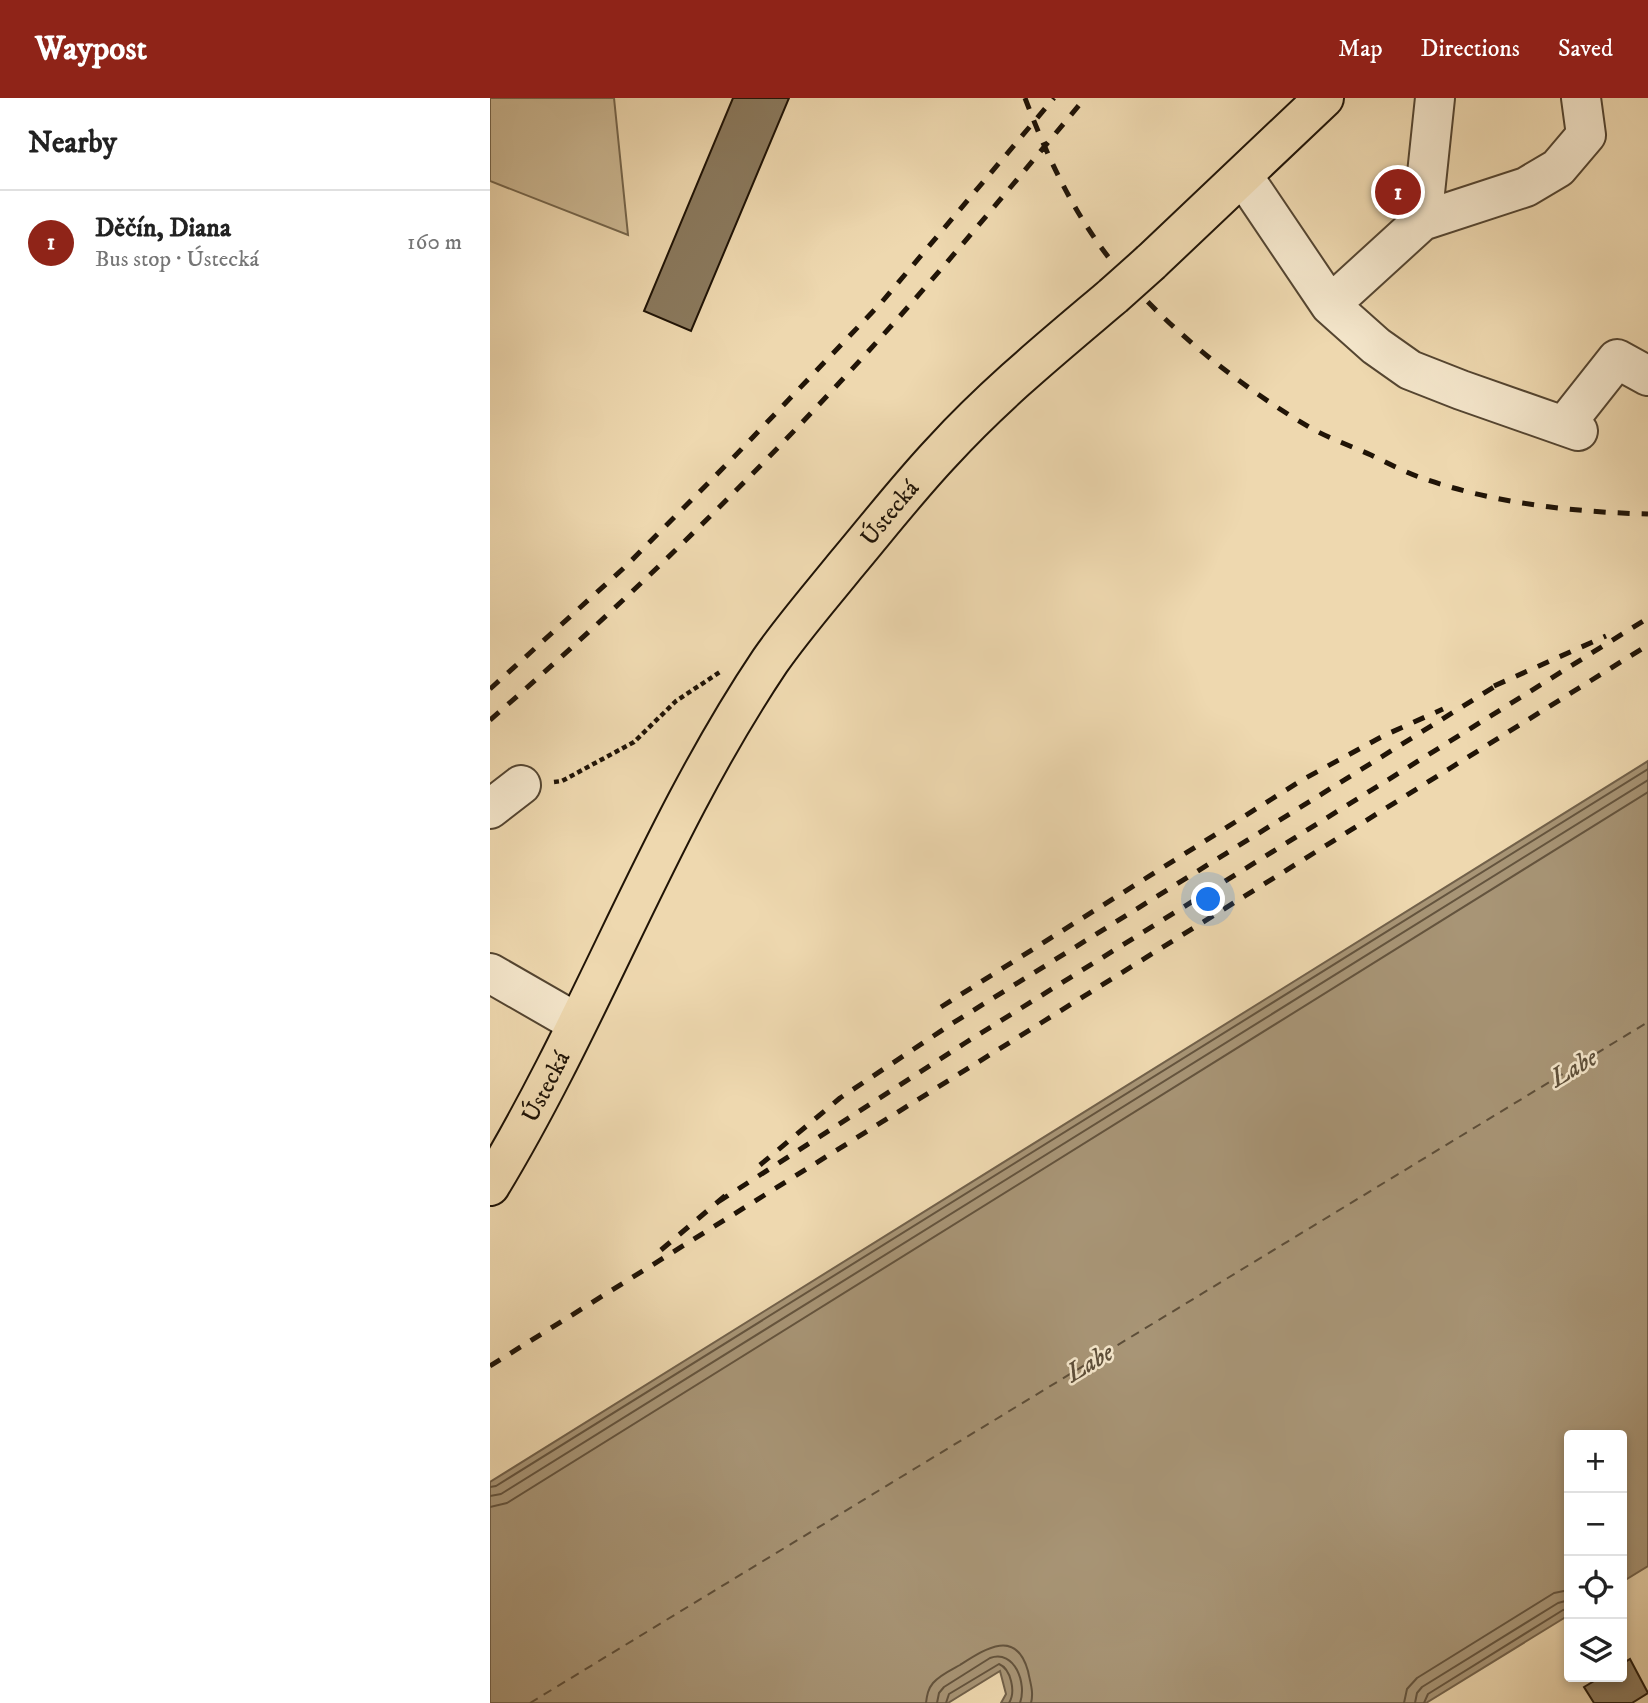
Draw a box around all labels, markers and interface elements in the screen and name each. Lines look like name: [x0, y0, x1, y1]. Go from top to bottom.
text: Waypost: [35, 29, 147, 70]
text: Map: [1338, 34, 1383, 64]
text: Directions: [1421, 34, 1520, 64]
text: Saved: [1558, 34, 1613, 64]
text: Nearby: [28, 125, 117, 162]
pin: 1: [1375, 166, 1421, 218]
text: Děčín, Diana: [95, 212, 231, 245]
text: 1: [47, 228, 55, 257]
text: 160 m: [407, 228, 462, 257]
text: Bus stop · Ústecká: [95, 245, 259, 274]
street label: Ústecká: [853, 474, 926, 552]
your location: [1191, 882, 1225, 916]
water label: Labe: [1542, 1041, 1605, 1096]
street label: Ústecká: [515, 1046, 578, 1128]
water label: Labe: [1058, 1336, 1121, 1391]
map controls: [1564, 1430, 1627, 1682]
button: +: [1564, 1430, 1627, 1493]
button: −: [1564, 1493, 1627, 1556]
button: locate: [1564, 1556, 1627, 1619]
button: layers: [1564, 1619, 1627, 1682]

